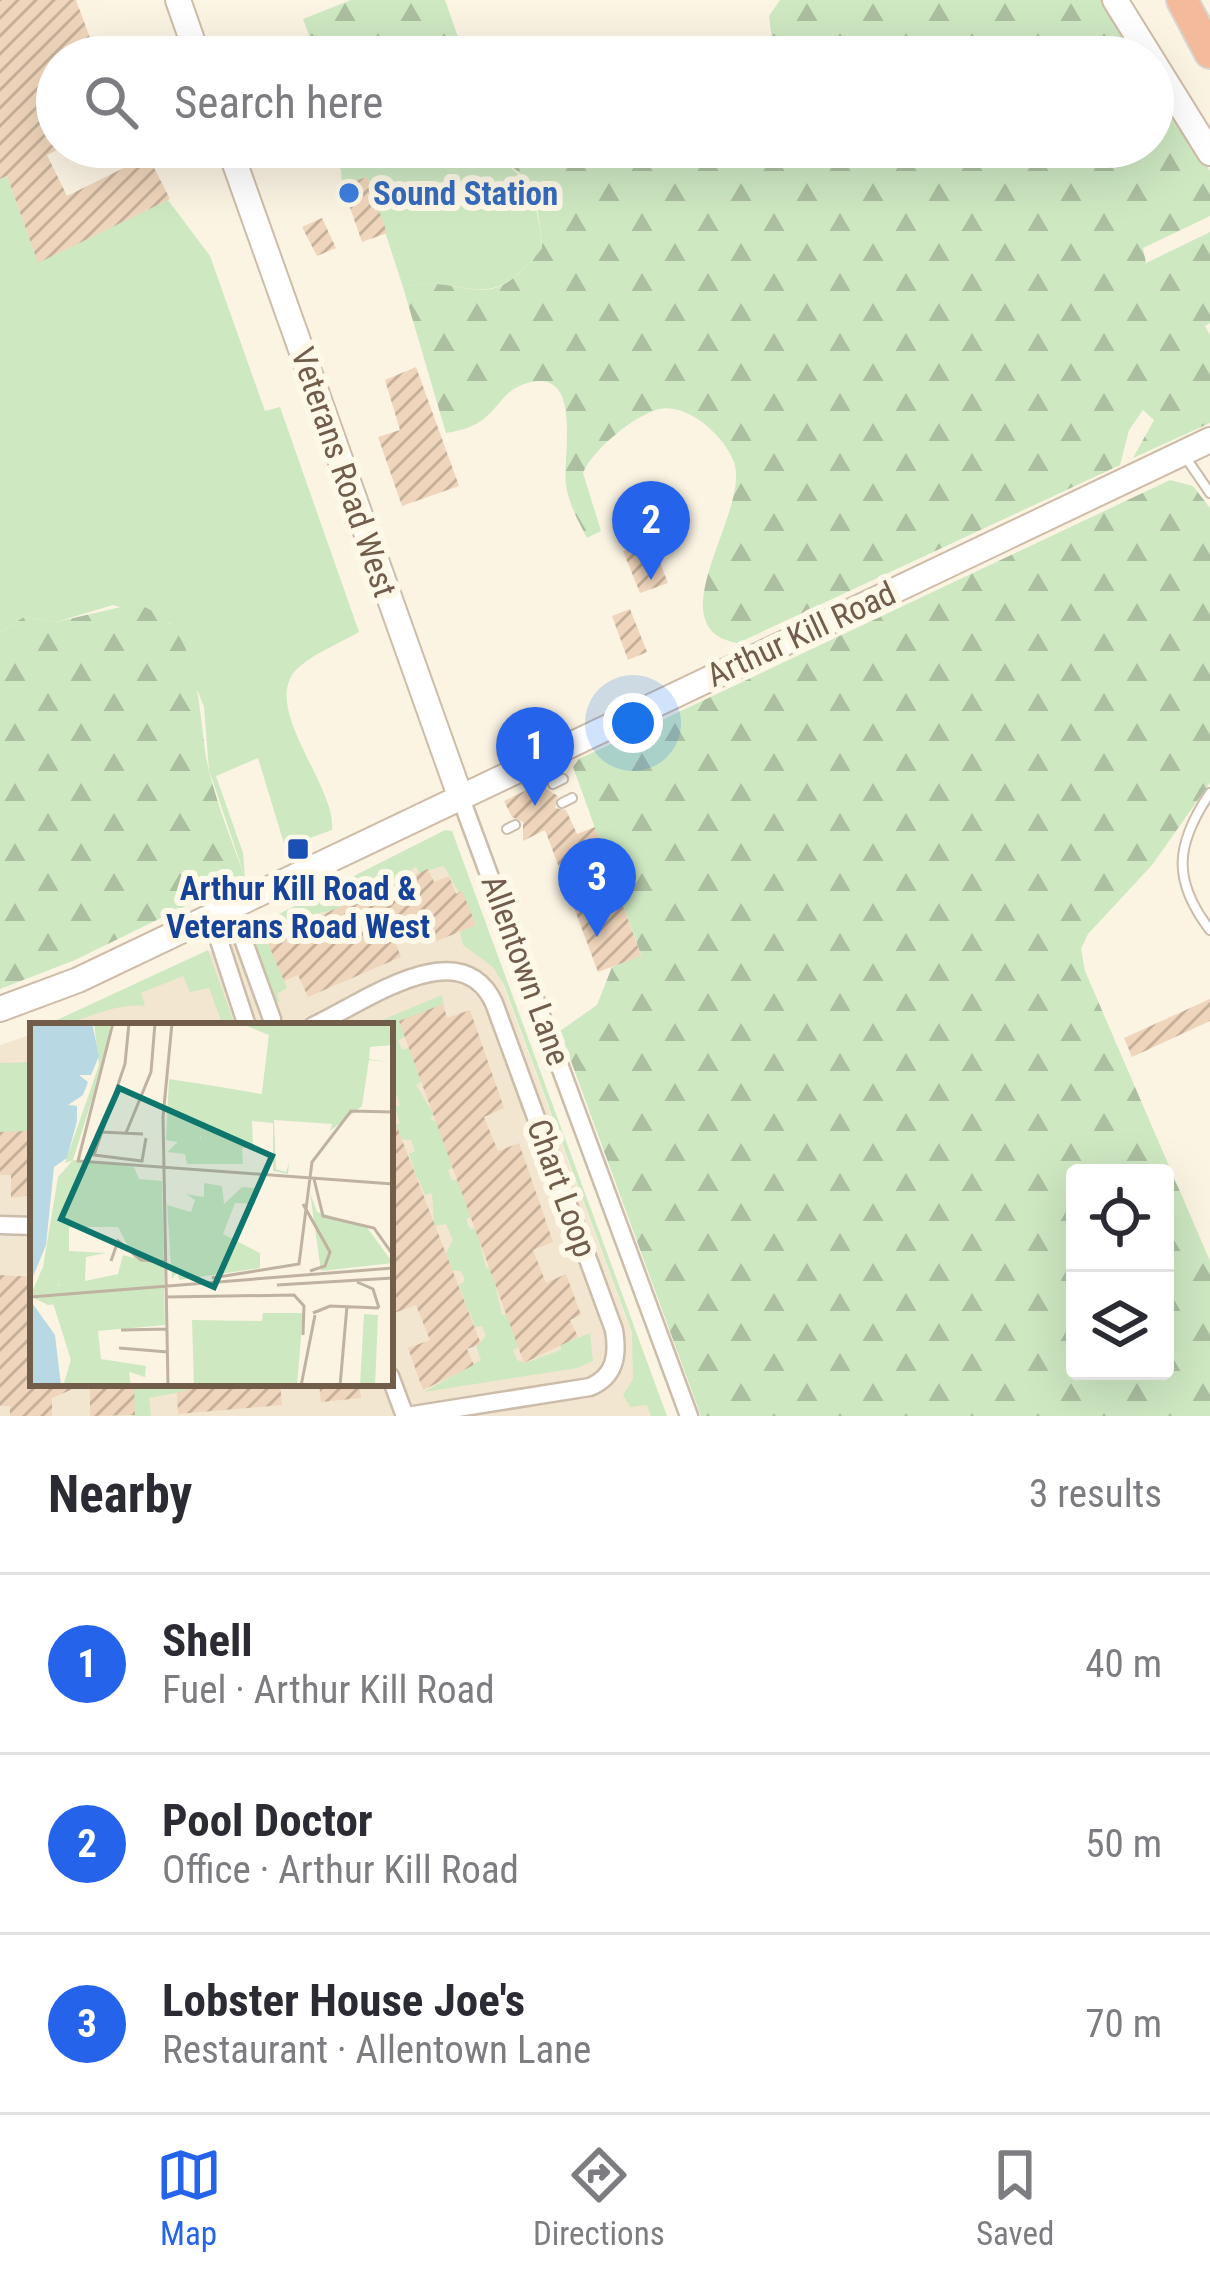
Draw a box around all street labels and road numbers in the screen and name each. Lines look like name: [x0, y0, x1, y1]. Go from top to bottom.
street label: Veterans Road West: [283, 342, 405, 602]
street label: Arthur Kill Road: [700, 573, 902, 695]
street label: Allentown Lane: [474, 870, 578, 1070]
street label: Chart Loop: [519, 1114, 605, 1262]

